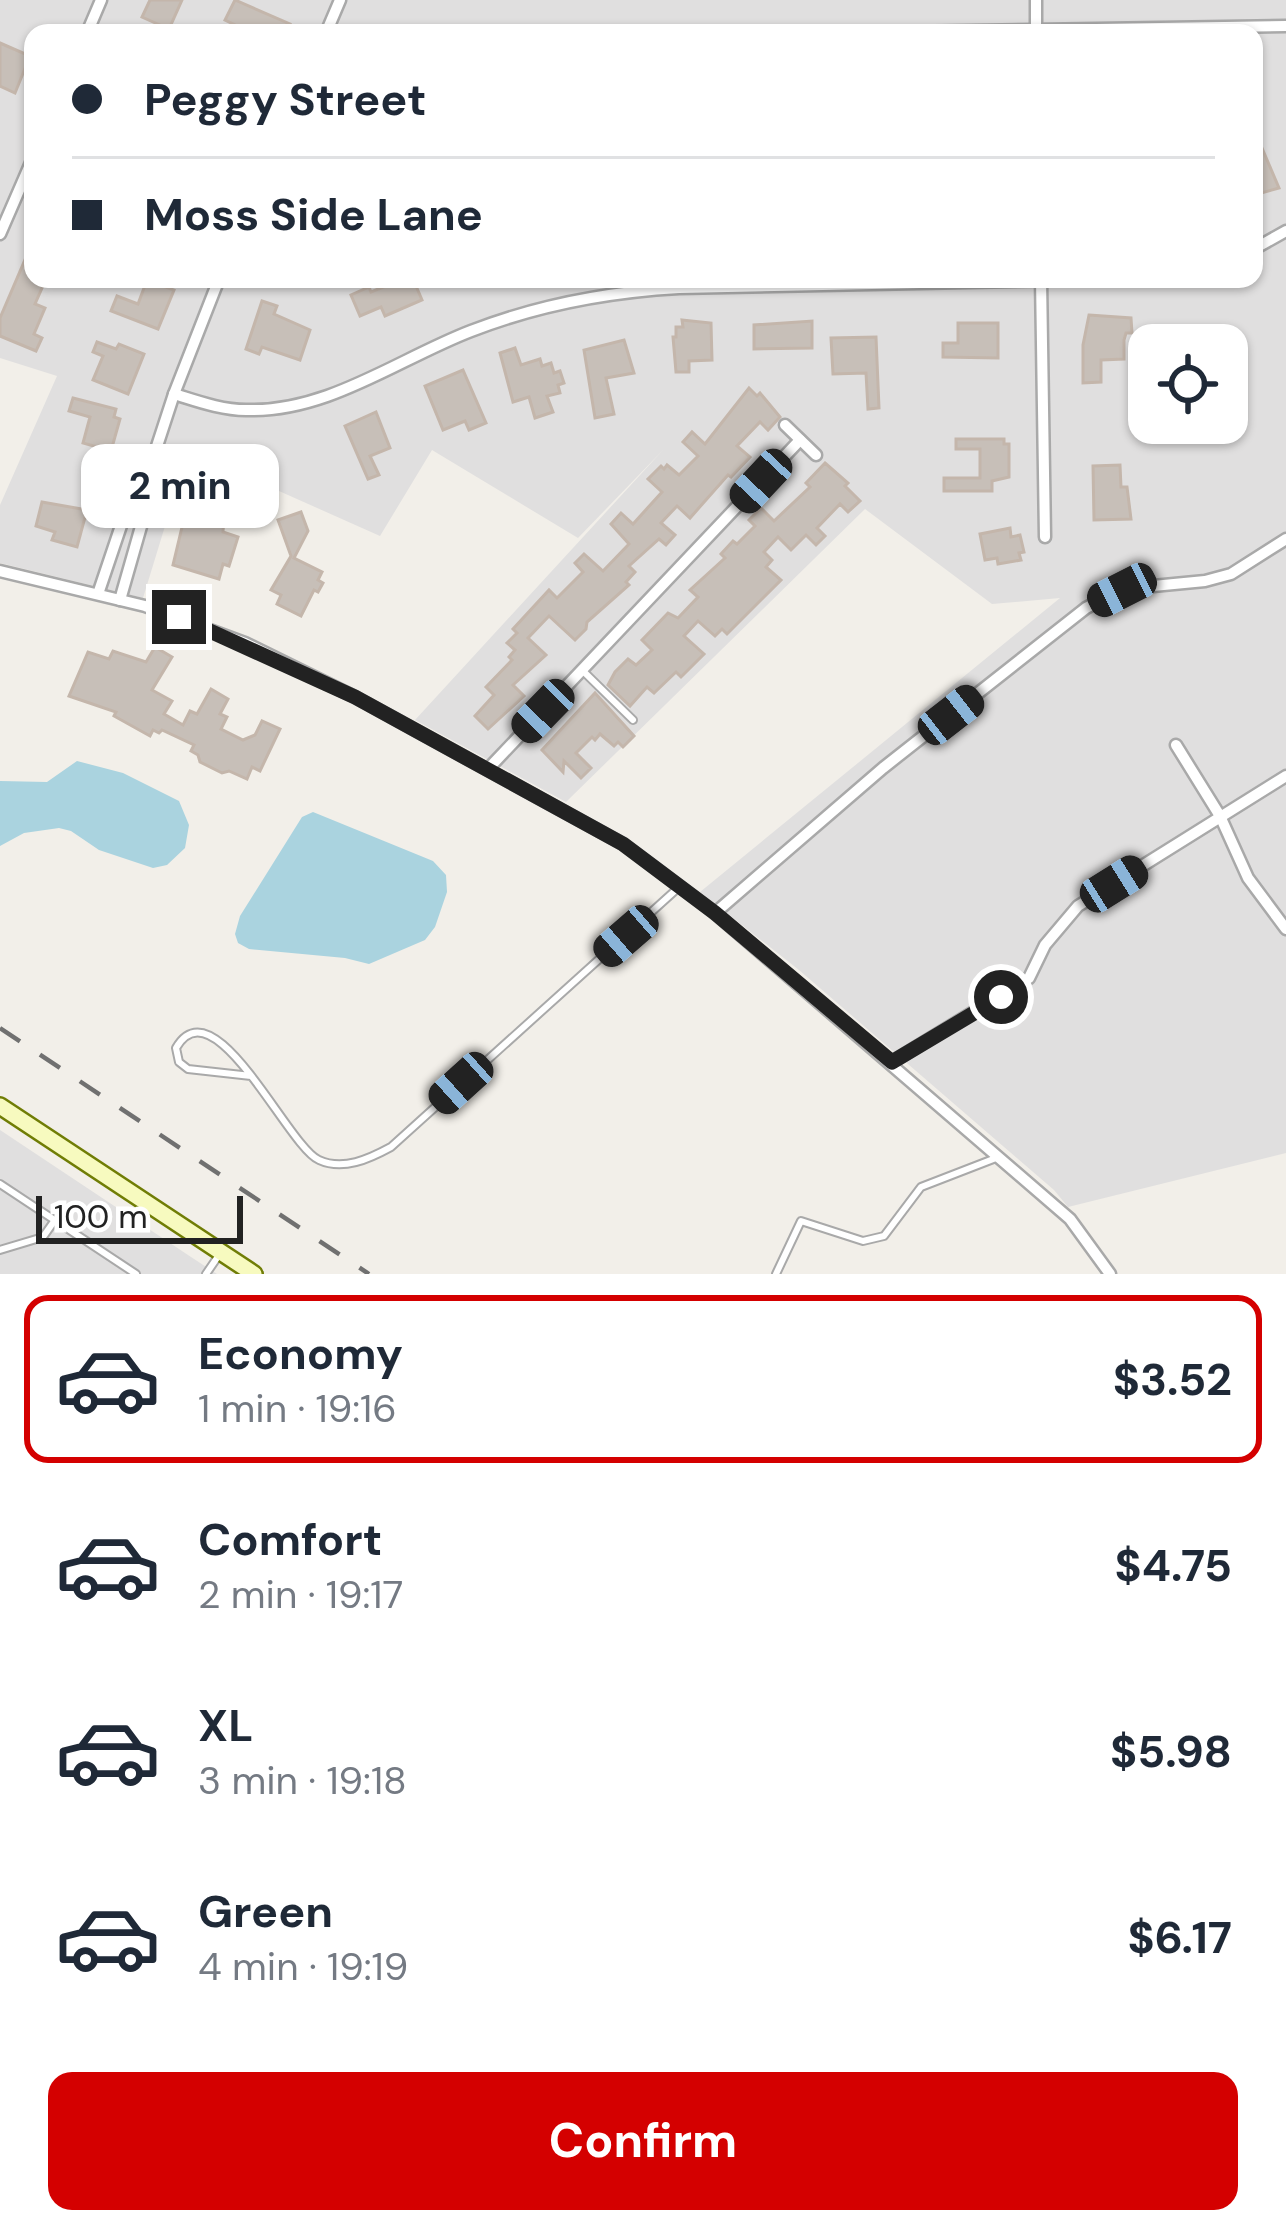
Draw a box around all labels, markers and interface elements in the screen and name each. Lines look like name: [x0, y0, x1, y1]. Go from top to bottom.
text: Peggy Street: [144, 70, 426, 129]
text: Moss Side Lane: [144, 185, 483, 244]
map controls: [1128, 324, 1248, 444]
button: locate: [1128, 324, 1248, 444]
car: [723, 442, 799, 520]
callout: 2 min: [80, 443, 278, 527]
text: 2 min: [128, 460, 232, 511]
car: [1082, 558, 1162, 622]
route end: [152, 590, 206, 644]
car: [505, 673, 581, 749]
car: [912, 679, 990, 751]
car: [1074, 850, 1154, 918]
car: [587, 899, 665, 973]
route start: [974, 970, 1028, 1024]
car: [422, 1046, 500, 1120]
scale bar: [36, 1190, 243, 1243]
text: 100 m: [54, 1195, 148, 1238]
text: Economy: [198, 1324, 403, 1383]
icon: car: [54, 1325, 162, 1433]
text: $3.52: [1113, 1350, 1232, 1409]
text: 1 min · 19:16: [198, 1383, 397, 1434]
text: Comfort: [198, 1510, 382, 1569]
icon: car: [54, 1511, 162, 1619]
text: $4.75: [1114, 1536, 1232, 1595]
text: 2 min · 19:17: [198, 1569, 403, 1620]
text: XL: [198, 1696, 253, 1755]
icon: car: [54, 1697, 162, 1805]
text: $5.98: [1110, 1722, 1232, 1781]
text: 3 min · 19:18: [198, 1755, 407, 1806]
text: Green: [198, 1882, 333, 1941]
icon: car: [54, 1883, 162, 1991]
text: $6.17: [1127, 1908, 1232, 1967]
text: 4 min · 19:19: [198, 1941, 408, 1992]
button: Confirm: [48, 2072, 1238, 2210]

